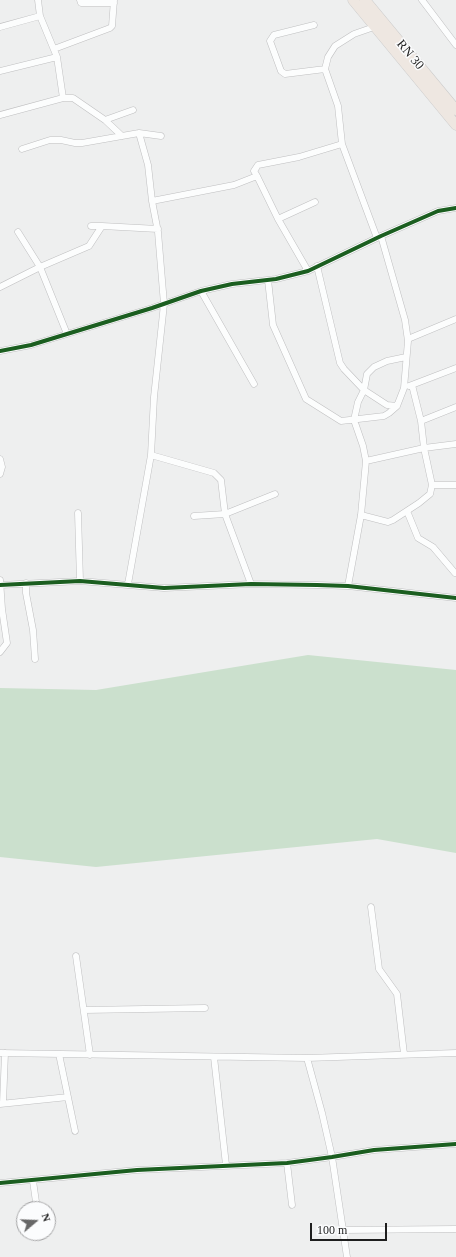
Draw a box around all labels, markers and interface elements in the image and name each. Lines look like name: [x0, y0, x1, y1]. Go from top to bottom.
street label: RN 30: [393, 37, 427, 73]
north arrow: [16, 1201, 56, 1241]
text: N: [39, 1212, 53, 1223]
scale bar: [312, 1215, 389, 1241]
text: 100 m: [317, 1223, 347, 1237]

